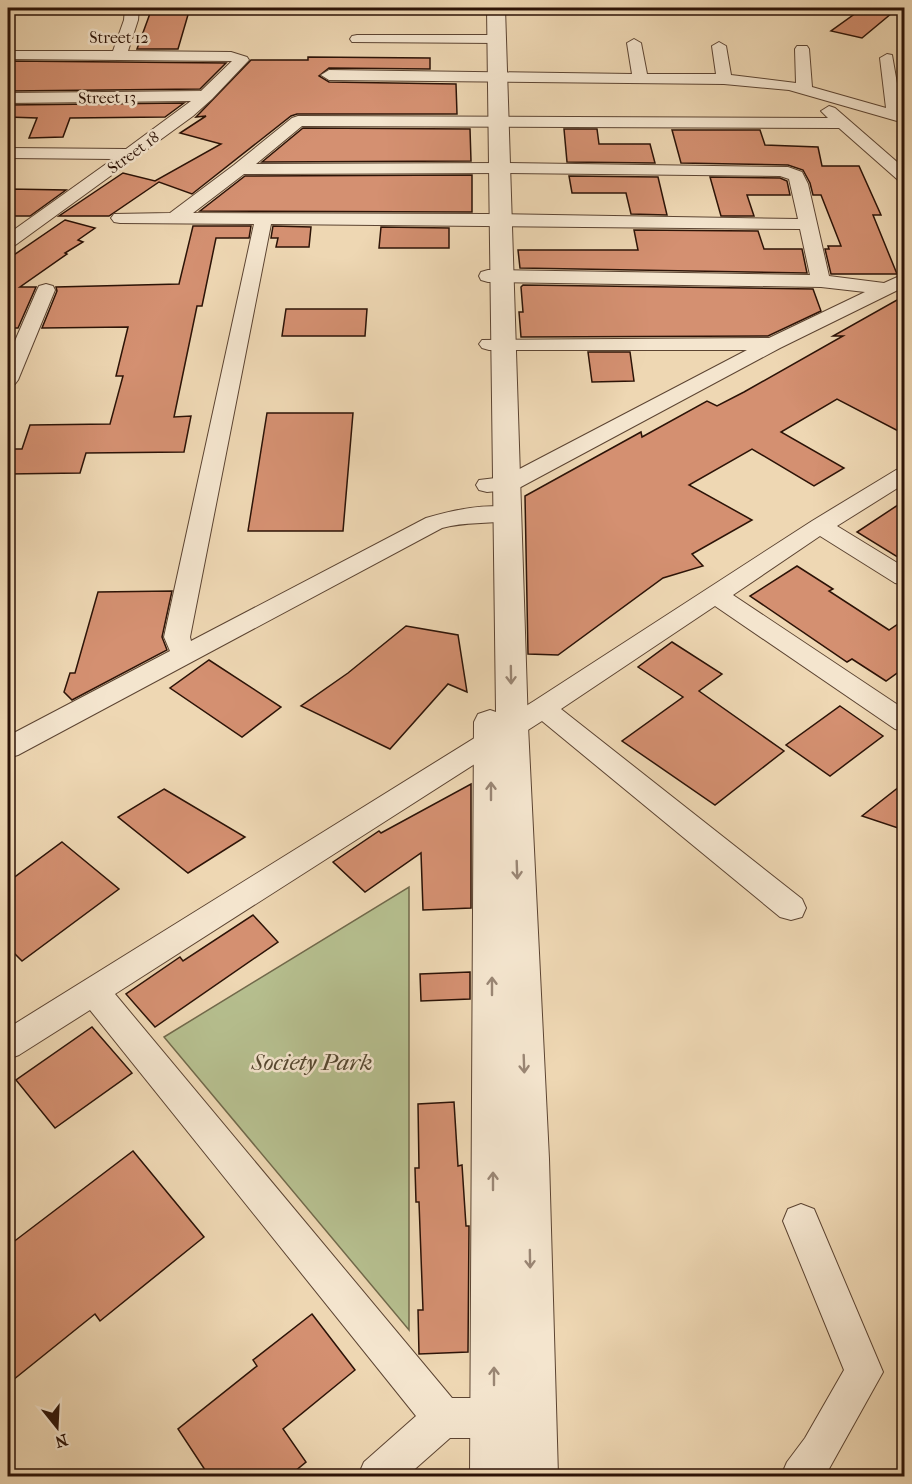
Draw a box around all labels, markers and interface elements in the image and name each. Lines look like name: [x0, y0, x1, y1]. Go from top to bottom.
street label: Street 12: [89, 28, 149, 47]
street label: Street 13: [78, 87, 136, 108]
street label: Street 18: [104, 127, 163, 178]
one-way arrow: [505, 664, 517, 684]
one-way arrow: [485, 782, 497, 802]
one-way arrow: [512, 859, 523, 879]
one-way arrow: [486, 977, 498, 997]
park label: Society Park: [250, 1048, 373, 1076]
one-way arrow: [519, 1054, 530, 1074]
one-way arrow: [487, 1172, 499, 1192]
one-way arrow: [524, 1249, 536, 1269]
one-way arrow: [488, 1367, 500, 1387]
north arrow: [27, 1397, 87, 1457]
text: N: [52, 1430, 70, 1452]

